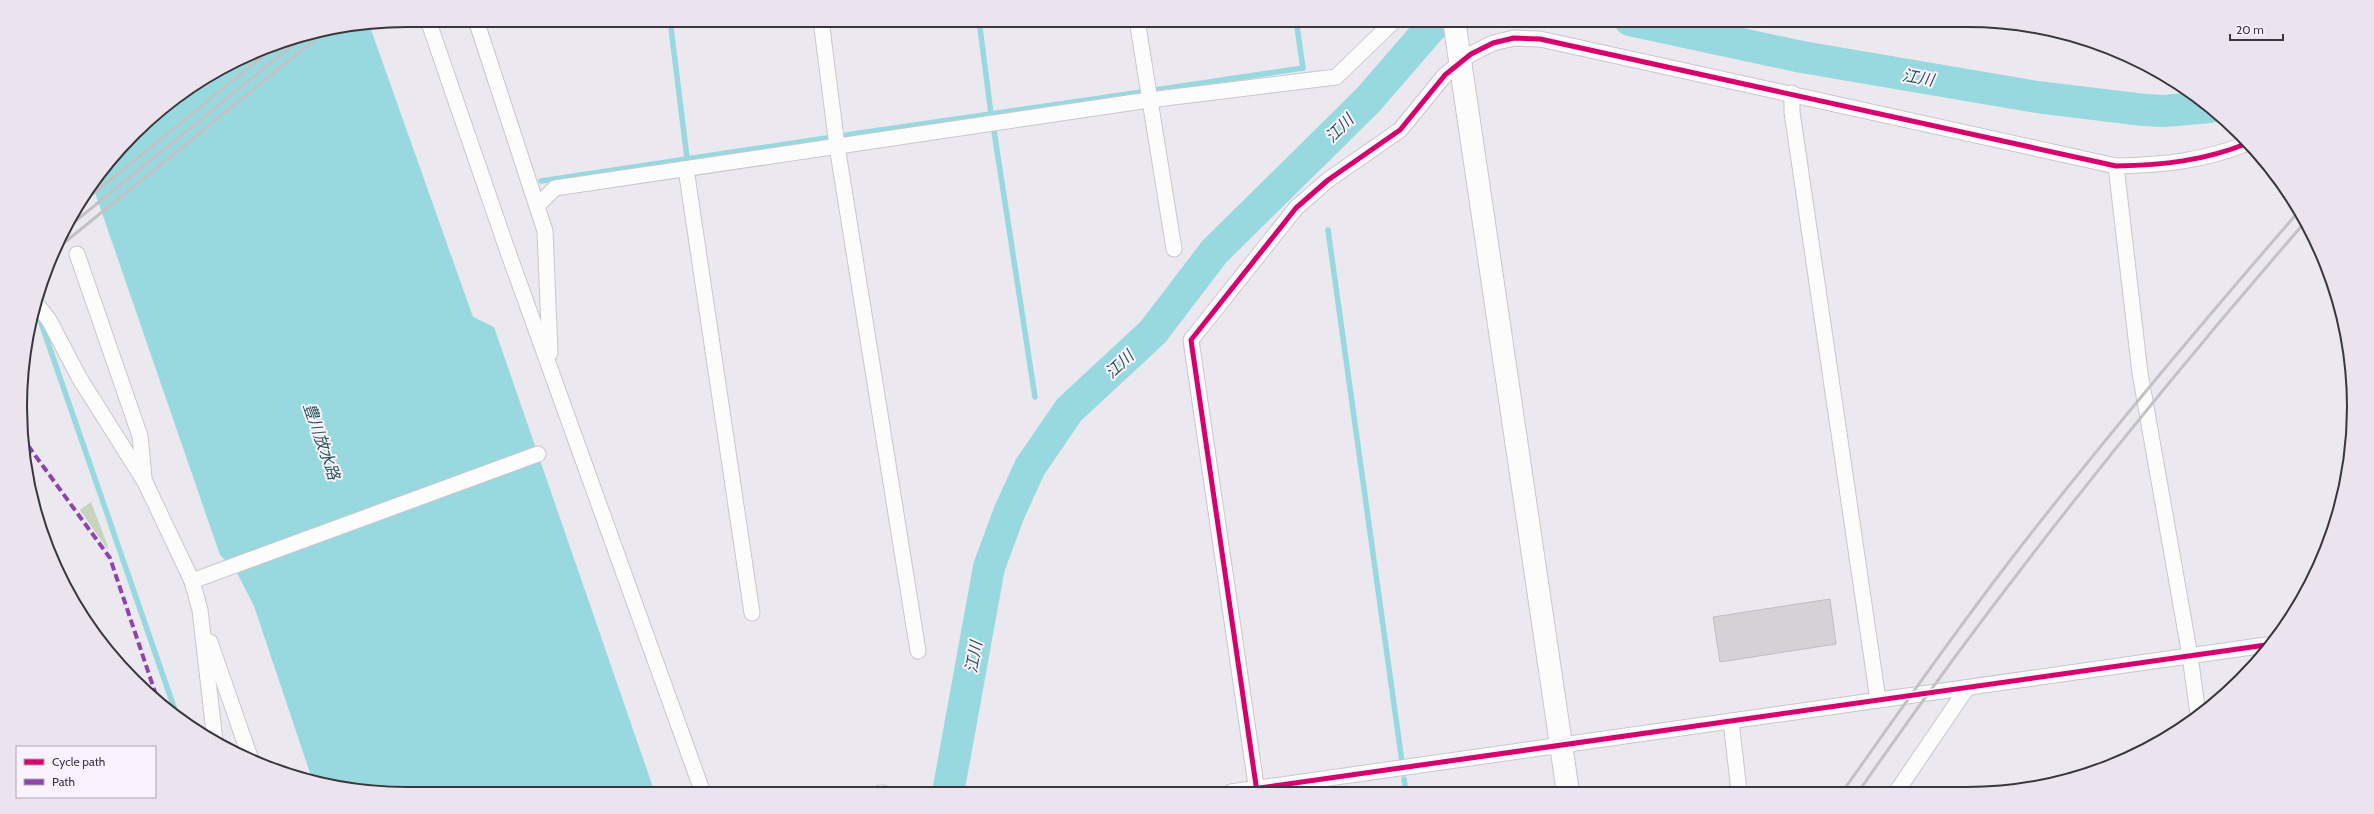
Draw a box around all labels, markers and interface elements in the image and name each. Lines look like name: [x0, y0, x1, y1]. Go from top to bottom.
scale bar: [2230, 16, 2283, 42]
text: 20 m: [2236, 22, 2264, 37]
water label: 江川: [1900, 65, 1937, 90]
water label: 江川: [1321, 109, 1359, 146]
water label: 江川: [1101, 345, 1139, 382]
water label: 豊川放水路: [300, 400, 344, 484]
water label: 江川: [961, 638, 986, 675]
legend: [16, 746, 156, 798]
text: Cycle path: [52, 754, 105, 769]
text: Path: [52, 774, 75, 789]

